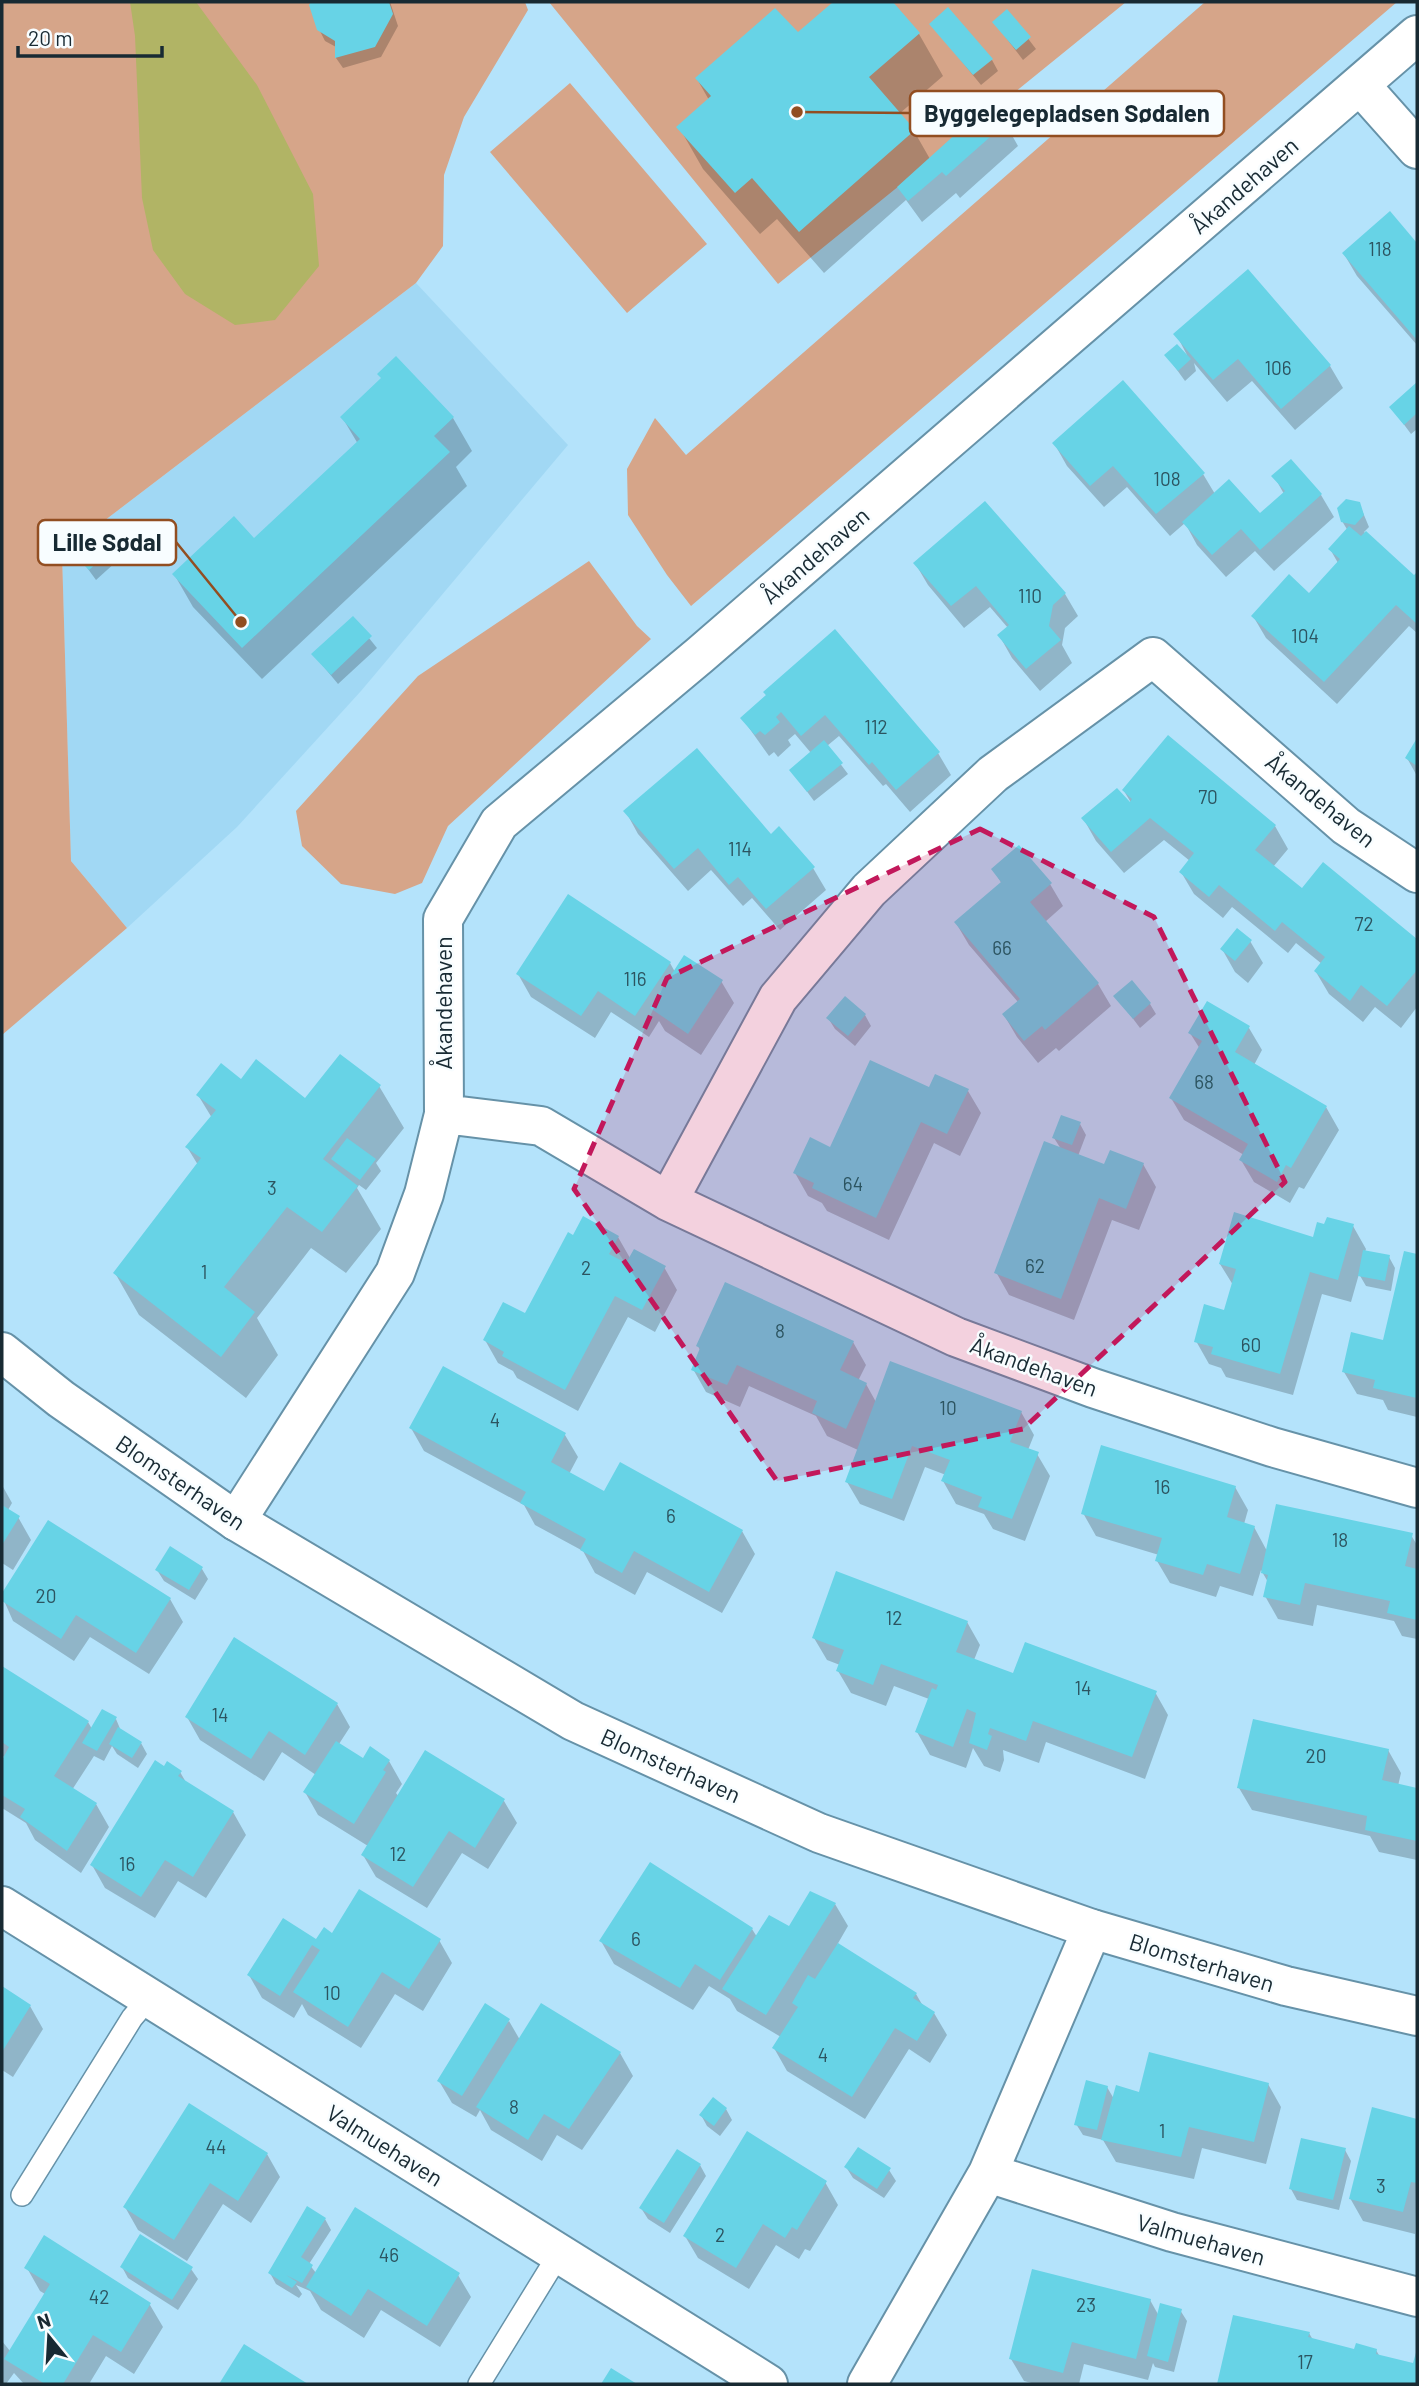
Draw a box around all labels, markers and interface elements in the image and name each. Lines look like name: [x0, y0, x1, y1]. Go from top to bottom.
scale bar: [18, 14, 161, 58]
text: 20 m: [28, 25, 73, 50]
callout: Byggelegepladsen Sødalen: [910, 91, 1224, 136]
text: Byggelegepladsen Sødalen: [924, 98, 1210, 127]
street label: Åkandehaven: [1185, 131, 1303, 239]
house number: 118: [1368, 237, 1392, 260]
house number: 106: [1264, 356, 1292, 379]
house number: 108: [1153, 467, 1181, 490]
street label: Åkandehaven: [756, 501, 874, 609]
callout: Lille Sødal: [38, 520, 176, 565]
text: Lille Sødal: [52, 527, 162, 556]
house number: 110: [1018, 584, 1042, 607]
house number: 104: [1291, 624, 1319, 647]
house number: 112: [864, 715, 888, 738]
street label: Åkandehaven: [1260, 747, 1382, 853]
house number: 70: [1198, 785, 1218, 808]
house number: 114: [728, 837, 752, 860]
house number: 72: [1354, 912, 1374, 935]
street label: Åkandehaven: [429, 936, 457, 1070]
house number: 66: [992, 936, 1012, 959]
house number: 116: [623, 967, 647, 990]
house number: 68: [1194, 1070, 1214, 1093]
house number: 64: [843, 1172, 863, 1195]
house number: 3: [267, 1176, 277, 1199]
house number: 62: [1025, 1254, 1045, 1277]
house number: 2: [581, 1256, 591, 1279]
house number: 1: [201, 1260, 207, 1283]
house number: 8: [775, 1319, 785, 1342]
street label: Åkandehaven: [967, 1330, 1101, 1402]
house number: 60: [1241, 1333, 1261, 1356]
house number: 10: [939, 1396, 957, 1419]
house number: 4: [490, 1408, 500, 1431]
street label: Blomsterhaven: [111, 1428, 251, 1536]
house number: 16: [1154, 1475, 1170, 1498]
house number: 6: [666, 1504, 676, 1527]
house number: 18: [1332, 1528, 1348, 1551]
house number: 20: [36, 1584, 56, 1607]
house number: 12: [886, 1606, 902, 1629]
house number: 14: [1074, 1676, 1092, 1699]
house number: 14: [211, 1703, 229, 1726]
street label: Blomsterhaven: [597, 1722, 745, 1808]
house number: 20: [1306, 1744, 1326, 1767]
house number: 12: [390, 1842, 406, 1865]
house number: 16: [119, 1852, 135, 1875]
house number: 6: [631, 1927, 641, 1950]
street label: Blomsterhaven: [1126, 1927, 1278, 1997]
house number: 10: [323, 1981, 341, 2004]
house number: 4: [818, 2043, 828, 2066]
house number: 8: [509, 2095, 519, 2118]
street label: Valmuehaven: [321, 2098, 449, 2192]
house number: 1: [1159, 2119, 1165, 2142]
house number: 44: [206, 2135, 226, 2158]
house number: 3: [1376, 2174, 1386, 2197]
street label: Valmuehaven: [1134, 2207, 1268, 2271]
house number: 2: [715, 2223, 725, 2246]
house number: 46: [379, 2243, 399, 2266]
house number: 42: [89, 2285, 109, 2308]
house number: 23: [1076, 2293, 1096, 2316]
north arrow: [14, 2302, 84, 2372]
text: N: [34, 2307, 53, 2333]
house number: 17: [1297, 2350, 1313, 2373]

